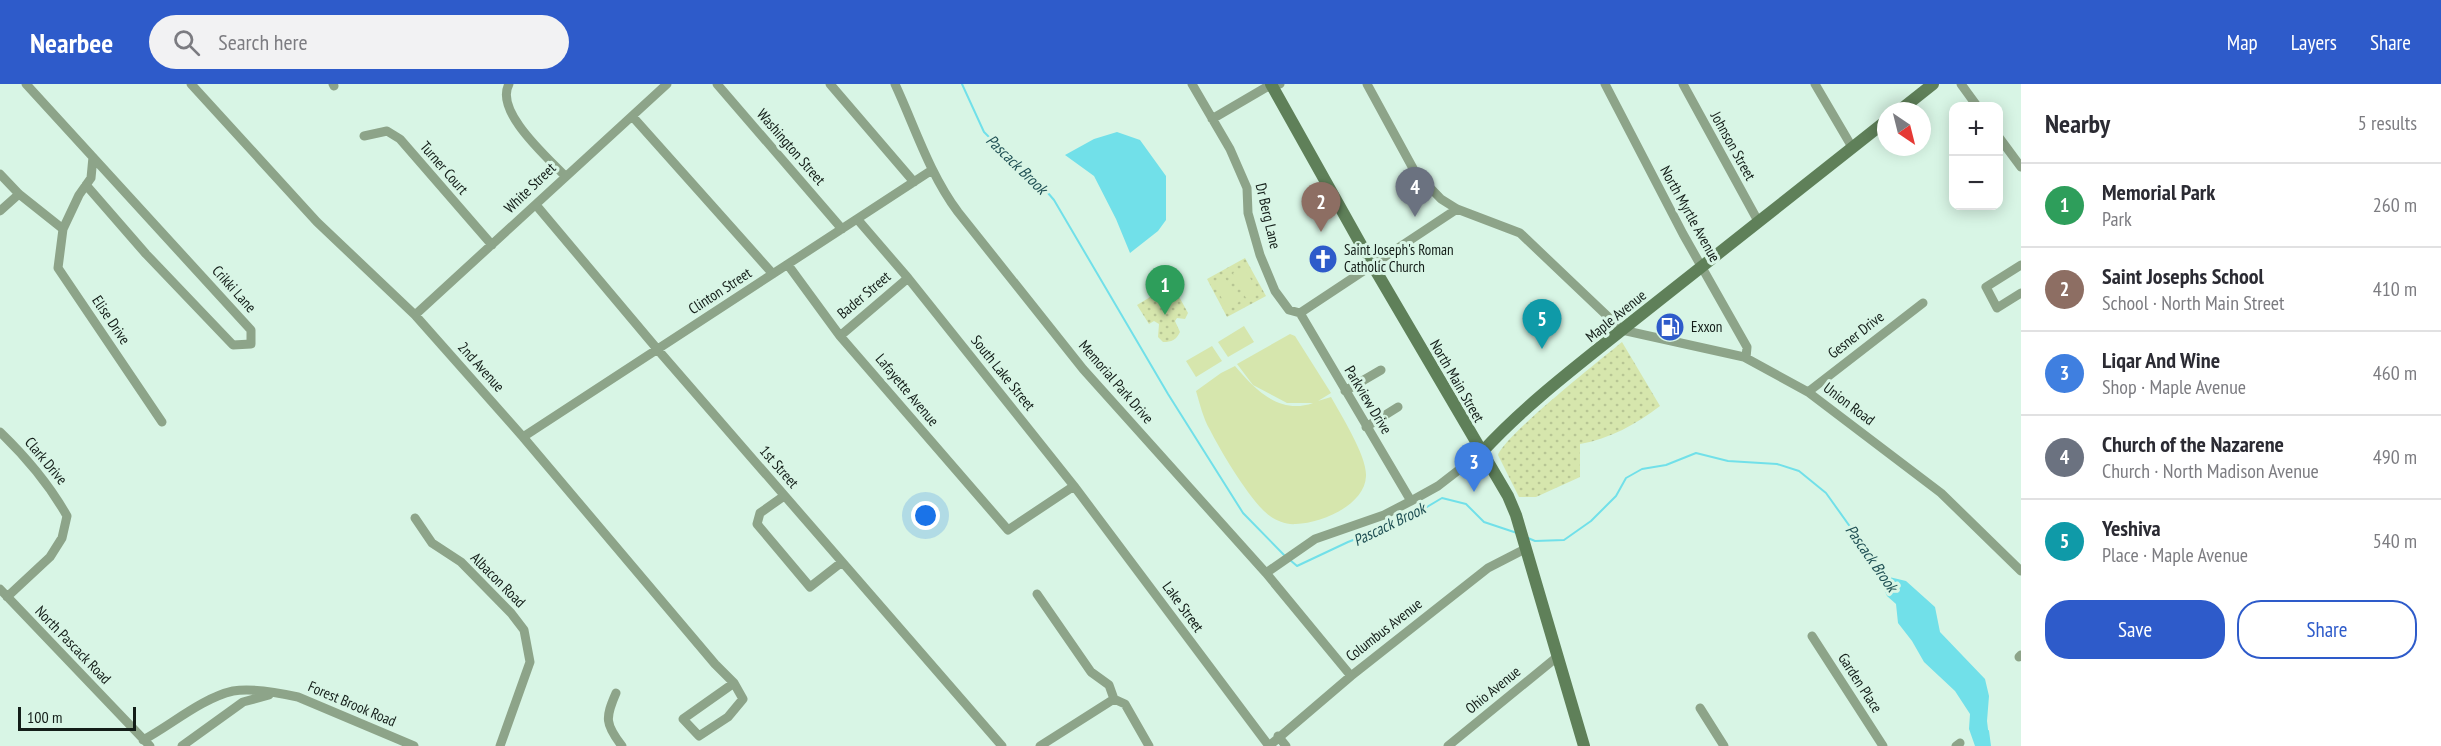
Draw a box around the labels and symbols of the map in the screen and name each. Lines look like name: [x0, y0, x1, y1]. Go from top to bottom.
north arrow: [1877, 102, 1931, 156]
street label: Washington Street: [753, 105, 830, 189]
street label: Johnson Street: [1706, 107, 1760, 183]
water label: Pascack Brook: [982, 130, 1053, 199]
street label: Turner Court: [416, 137, 473, 198]
street label: White Street: [500, 158, 559, 217]
street label: North Myrtle Avenue: [1656, 162, 1725, 265]
pin: 4: [1396, 168, 1434, 217]
street label: Dr Berg Lane: [1252, 181, 1285, 251]
pin: 2: [1302, 182, 1340, 232]
place label: Saint Joseph's Roman Catholic Church: [1344, 240, 1454, 276]
church icon: Saint Joseph's Roman Catholic Church: [1307, 243, 1339, 275]
street label: Crikki Lane: [208, 261, 260, 316]
street label: Clinton Street: [685, 263, 755, 318]
pin: 1: [1146, 266, 1184, 315]
street label: Bader Street: [833, 267, 894, 322]
street label: Maple Avenue: [1582, 285, 1650, 346]
street label: Elise Drive: [88, 292, 135, 348]
pin: 5: [1522, 300, 1562, 349]
street label: Gesner Drive: [1824, 307, 1888, 362]
fuel station icon: Exxon: [1654, 311, 1686, 343]
place label: Exxon: [1691, 317, 1722, 336]
street label: South Lake Street: [967, 331, 1040, 414]
street label: Memorial Park Drive: [1075, 336, 1158, 427]
street label: North Main Street: [1426, 336, 1489, 426]
street label: 2nd Avenue: [454, 338, 509, 396]
street label: Lafayette Avenue: [872, 350, 943, 430]
street label: Parkview Drive: [1341, 362, 1396, 437]
street label: Union Road: [1820, 378, 1879, 429]
street label: Clark Drive: [21, 433, 72, 488]
street label: 1st Street: [756, 442, 803, 492]
pin: 3: [1454, 442, 1494, 492]
water label: Pascack Brook: [1350, 497, 1430, 550]
your location: [911, 501, 940, 530]
water label: Pascack Brook: [1842, 520, 1903, 597]
street label: Albacon Road: [467, 548, 530, 611]
street label: Lake Street: [1159, 578, 1208, 636]
street label: Columbus Avenue: [1342, 594, 1426, 665]
street label: North Pascack Road: [31, 602, 115, 688]
street label: Garden Place: [1834, 649, 1887, 716]
street label: Ohio Avenue: [1461, 662, 1524, 718]
street label: Forest Brook Road: [305, 676, 399, 731]
scale bar: [18, 704, 136, 732]

